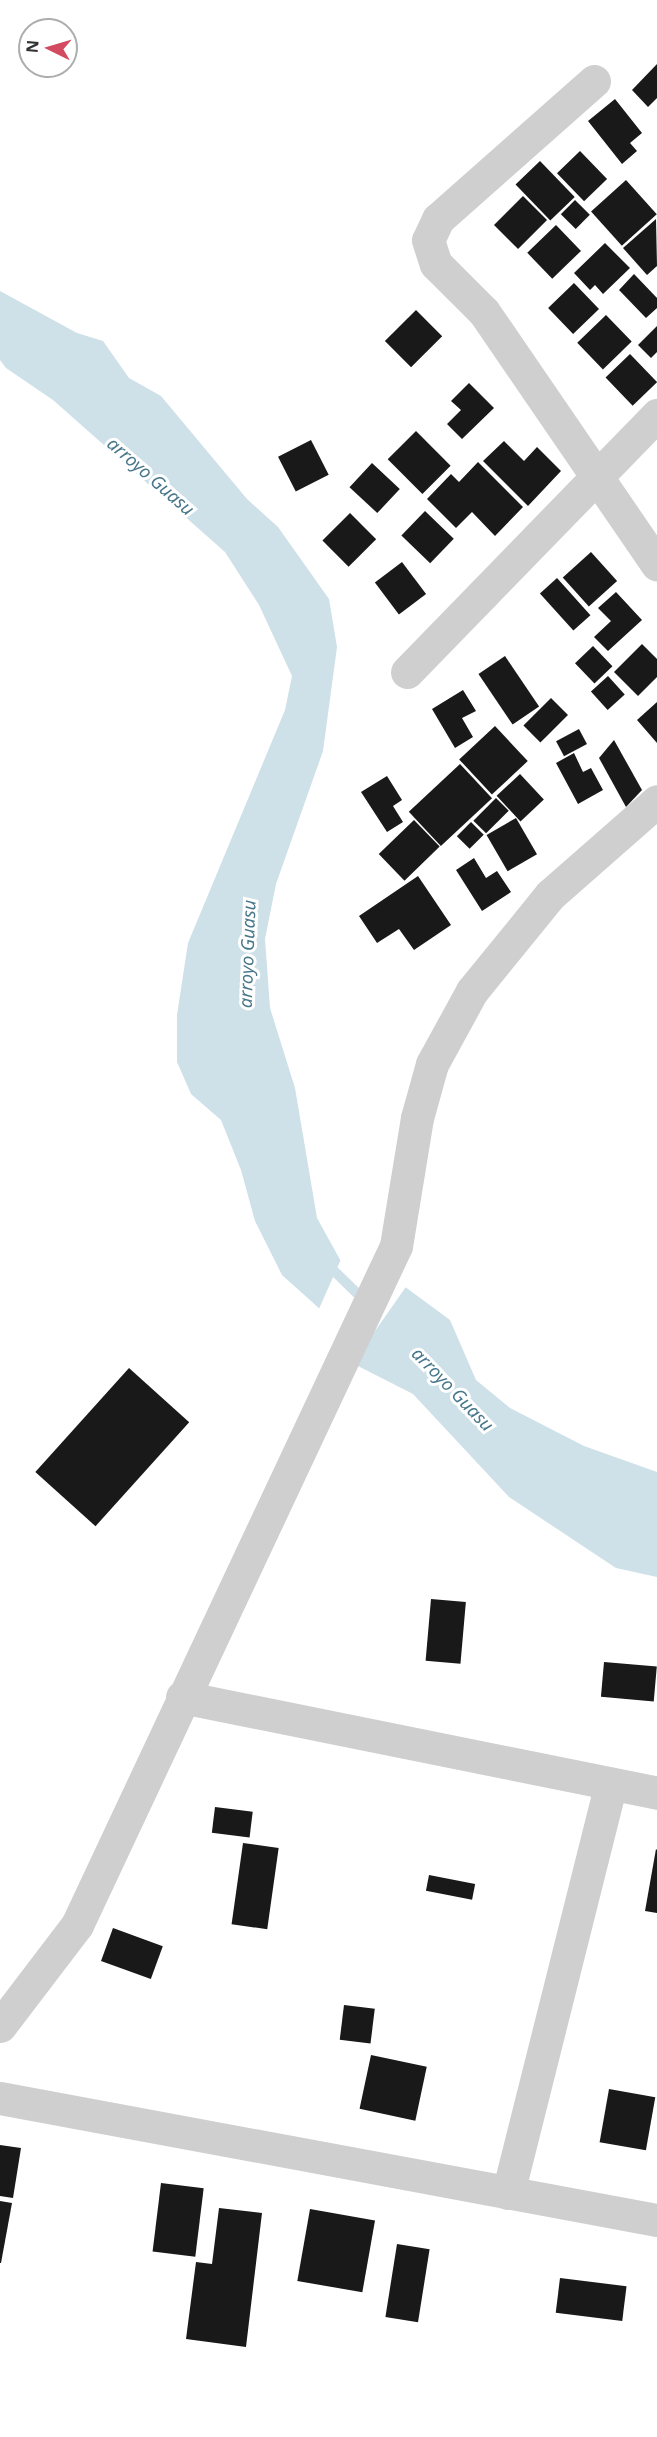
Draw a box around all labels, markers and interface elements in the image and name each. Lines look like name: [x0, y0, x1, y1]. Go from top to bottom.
north arrow: [18, 18, 78, 78]
text: N: [21, 39, 44, 54]
water label: arroyo Guasu: [103, 432, 199, 520]
water label: arroyo Guasu: [234, 900, 260, 1008]
water label: arroyo Guasu: [408, 1343, 498, 1435]

